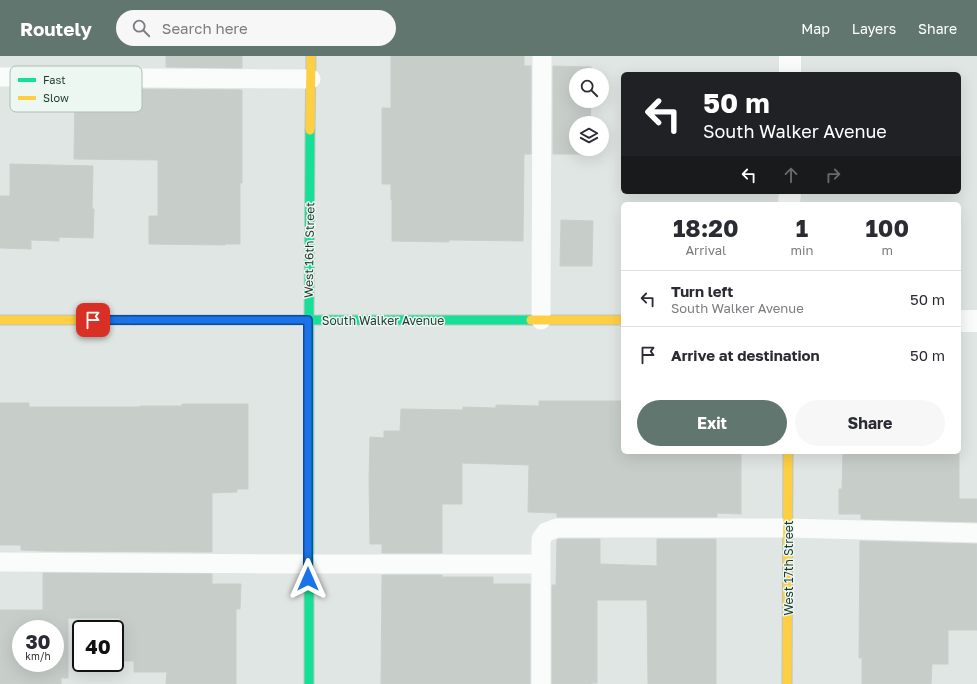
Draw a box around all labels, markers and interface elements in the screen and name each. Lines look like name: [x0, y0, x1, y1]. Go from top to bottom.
search box: [116, 10, 396, 46]
text: Routely: [20, 17, 92, 40]
icon: search: [130, 17, 152, 39]
text: Search here: [162, 19, 248, 37]
text: Map: [801, 20, 830, 37]
text: Layers: [852, 20, 896, 37]
text: Share: [918, 20, 957, 37]
legend: [10, 66, 142, 112]
map controls: [569, 68, 609, 156]
button: search: [569, 68, 609, 108]
text: Fast: [43, 73, 66, 86]
text: 50 m: [703, 86, 770, 119]
icon: left: [637, 88, 689, 140]
text: Slow: [43, 91, 69, 104]
button: layers: [569, 116, 609, 156]
text: South Walker Avenue: [703, 120, 887, 142]
icon: left: [738, 164, 760, 186]
icon: ahead: [780, 164, 802, 186]
icon: right: [822, 164, 844, 186]
street label: West 16th Street: [301, 202, 317, 298]
text: 18:20: [673, 213, 739, 242]
text: 1: [796, 213, 808, 242]
text: 100: [865, 213, 909, 242]
text: Arrival: [685, 242, 726, 258]
text: min: [791, 242, 814, 258]
text: m: [882, 242, 893, 258]
text: Turn left: [671, 282, 733, 300]
icon: left: [637, 288, 659, 310]
text: 50 m: [910, 290, 945, 308]
text: South Walker Avenue: [671, 300, 804, 316]
pin: [76, 303, 110, 337]
icon: arrive: [82, 309, 104, 331]
street label: South Walker Avenue: [322, 313, 444, 328]
icon: arrive: [637, 344, 659, 366]
text: Arrive at destination: [671, 346, 820, 364]
text: 50 m: [910, 346, 945, 364]
button: Exit: [637, 400, 787, 446]
button: Share: [795, 400, 945, 446]
street label: West 17th Street: [781, 520, 796, 616]
position arrow: [287, 558, 329, 600]
speed limit sign: 40: [72, 620, 124, 672]
text: 30: [25, 629, 51, 653]
text: km/h: [25, 650, 51, 662]

